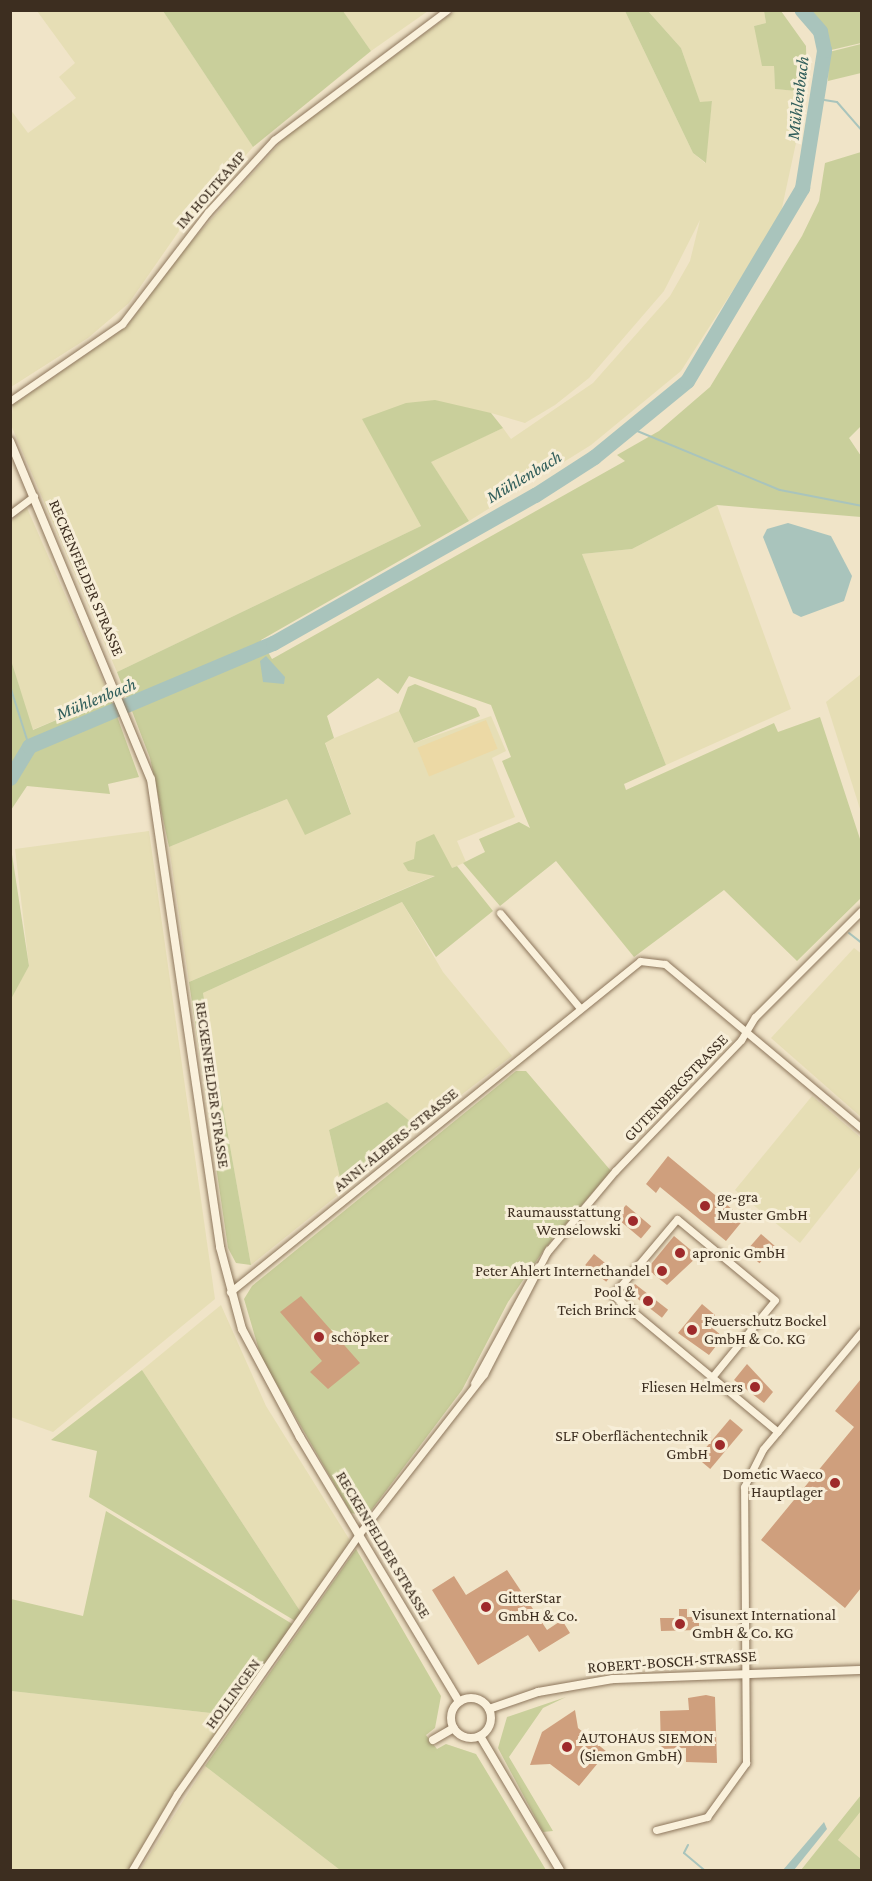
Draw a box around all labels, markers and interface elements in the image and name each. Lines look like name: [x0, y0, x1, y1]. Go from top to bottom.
water label: Mühlenbach: [782, 55, 814, 141]
street label: IM HOLTKAMP: [172, 147, 250, 233]
water label: Mühlenbach: [482, 446, 566, 508]
street label: RECKENFELDER STRASSE: [44, 497, 128, 659]
water label: Mühlenbach: [53, 673, 139, 725]
street label: RECKENFELDER STRASSE: [191, 1000, 233, 1170]
street label: GUTENBERGSTRASSE: [620, 1030, 732, 1146]
street label: ANNI-ALBERS-STRASSE: [330, 1084, 462, 1196]
place label: ge-gra Muster GmbH: [717, 1187, 808, 1225]
marker: ge-gra Muster GmbH: [698, 1199, 712, 1213]
place label: Raumausstattung Wenselowski: [507, 1202, 621, 1240]
marker: Raumausstattung Wenselowski: [626, 1214, 640, 1228]
place label: apronic GmbH: [692, 1243, 785, 1263]
marker: apronic GmbH: [673, 1246, 687, 1260]
place label: Peter Ahlert Internethandel: [475, 1261, 650, 1281]
marker: Peter Ahlert Internethandel: [655, 1264, 669, 1278]
place label: Pool & Teich Brinck: [557, 1282, 636, 1320]
marker: Pool & Teich Brinck: [641, 1294, 655, 1308]
place label: Feuerschutz Bockel GmbH & Co. KG: [704, 1311, 827, 1349]
marker: Feuerschutz Bockel GmbH & Co. KG: [685, 1323, 699, 1337]
place label: schöpker: [331, 1327, 389, 1347]
marker: schöpker: [312, 1330, 326, 1344]
place label: Fliesen Helmers: [641, 1377, 743, 1397]
marker: Fliesen Helmers: [748, 1380, 762, 1394]
place label: SLF Oberflächentechnik GmbH: [555, 1426, 708, 1464]
marker: SLF Oberflächentechnik GmbH: [713, 1438, 727, 1452]
place label: Dometic Waeco Hauptlager: [722, 1464, 823, 1502]
street label: RECKENFELDER STRASSE: [331, 1468, 435, 1622]
marker: Dometic Waeco Hauptlager: [828, 1476, 842, 1490]
place label: GitterStar GmbH & Co.: [498, 1588, 578, 1626]
marker: GitterStar GmbH & Co.: [479, 1600, 493, 1614]
place label: Visunext International GmbH & Co. KG: [692, 1605, 836, 1643]
marker: Visunext International GmbH & Co. KG: [673, 1617, 687, 1631]
street label: ROBERT-BOSCH-STRASSE: [587, 1647, 757, 1677]
street label: HOLLINGEN: [201, 1655, 265, 1733]
place label: AUTOHAUS SIEMON (Siemon GmbH): [579, 1728, 713, 1766]
marker: AUTOHAUS SIEMON (Siemon GmbH): [560, 1740, 574, 1754]

